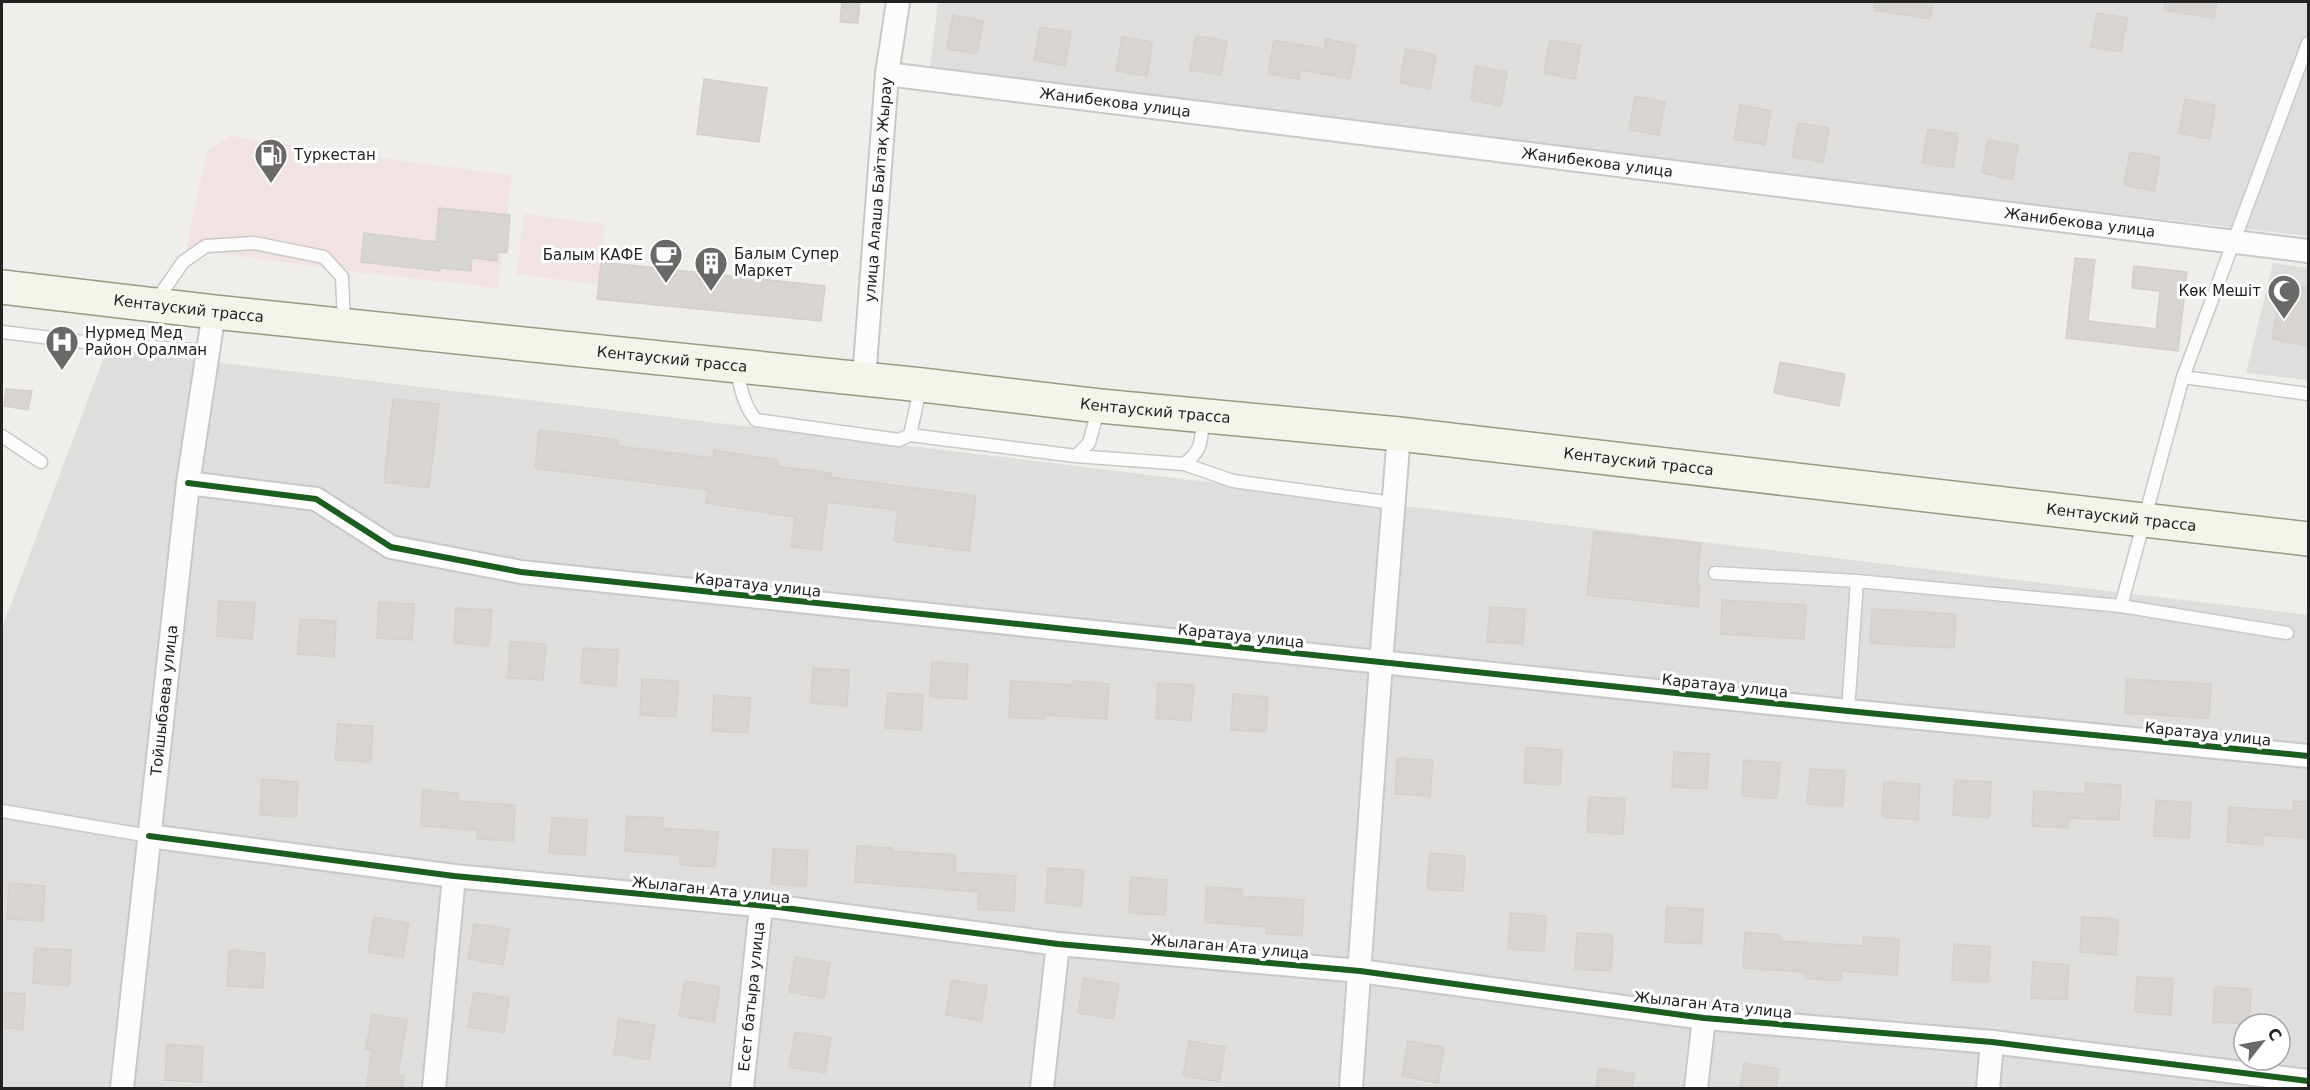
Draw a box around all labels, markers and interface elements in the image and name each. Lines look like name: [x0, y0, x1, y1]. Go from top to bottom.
street label: улица Алаша Байтақ Жырау: [861, 76, 896, 303]
street label: Жанибекова улица: [1039, 84, 1192, 121]
fuel station icon: Туркестан: [253, 137, 289, 184]
street label: Жанибекова улица: [1521, 144, 1674, 181]
place label: Туркестан: [293, 146, 376, 164]
street label: Жанибекова улица: [2003, 204, 2156, 241]
cafe icon: Балым КАФЕ: [648, 237, 684, 284]
building icon: Балым Супер Маркет: [693, 245, 729, 292]
place label: Балым Супер Маркет: [734, 245, 839, 280]
place label: Балым КАФЕ: [543, 246, 643, 264]
mosque icon: Көк Мешіт: [2266, 273, 2302, 320]
place label: Көк Мешіт: [2179, 282, 2261, 300]
street label: Кентауский трасса: [113, 291, 265, 326]
hospital icon: Нурмед Мед Район Оралман: [44, 324, 80, 371]
place label: Нурмед Мед Район Оралман: [85, 324, 207, 359]
street label: Кентауский трасса: [596, 343, 748, 376]
street label: Кентауский трасса: [1079, 395, 1231, 427]
street label: Кентауский трасса: [1562, 444, 1715, 479]
street label: Кентауский трасса: [2045, 500, 2198, 535]
street label: Каратауа улица: [694, 569, 822, 601]
street label: Каратауа улица: [1177, 620, 1305, 652]
street label: Тойшыбаева улица: [147, 624, 181, 778]
street label: Каратауа улица: [1661, 670, 1789, 702]
street label: Каратауа улица: [2144, 718, 2272, 750]
street label: Жылаган Ата улица: [631, 873, 791, 907]
street label: Есет батыра улица: [735, 921, 768, 1072]
street label: Жылаган Ата улица: [1150, 931, 1310, 963]
street label: Жылаган Ата улица: [1633, 988, 1793, 1022]
north arrow: [2232, 1012, 2292, 1072]
text: С: [2263, 1025, 2286, 1044]

